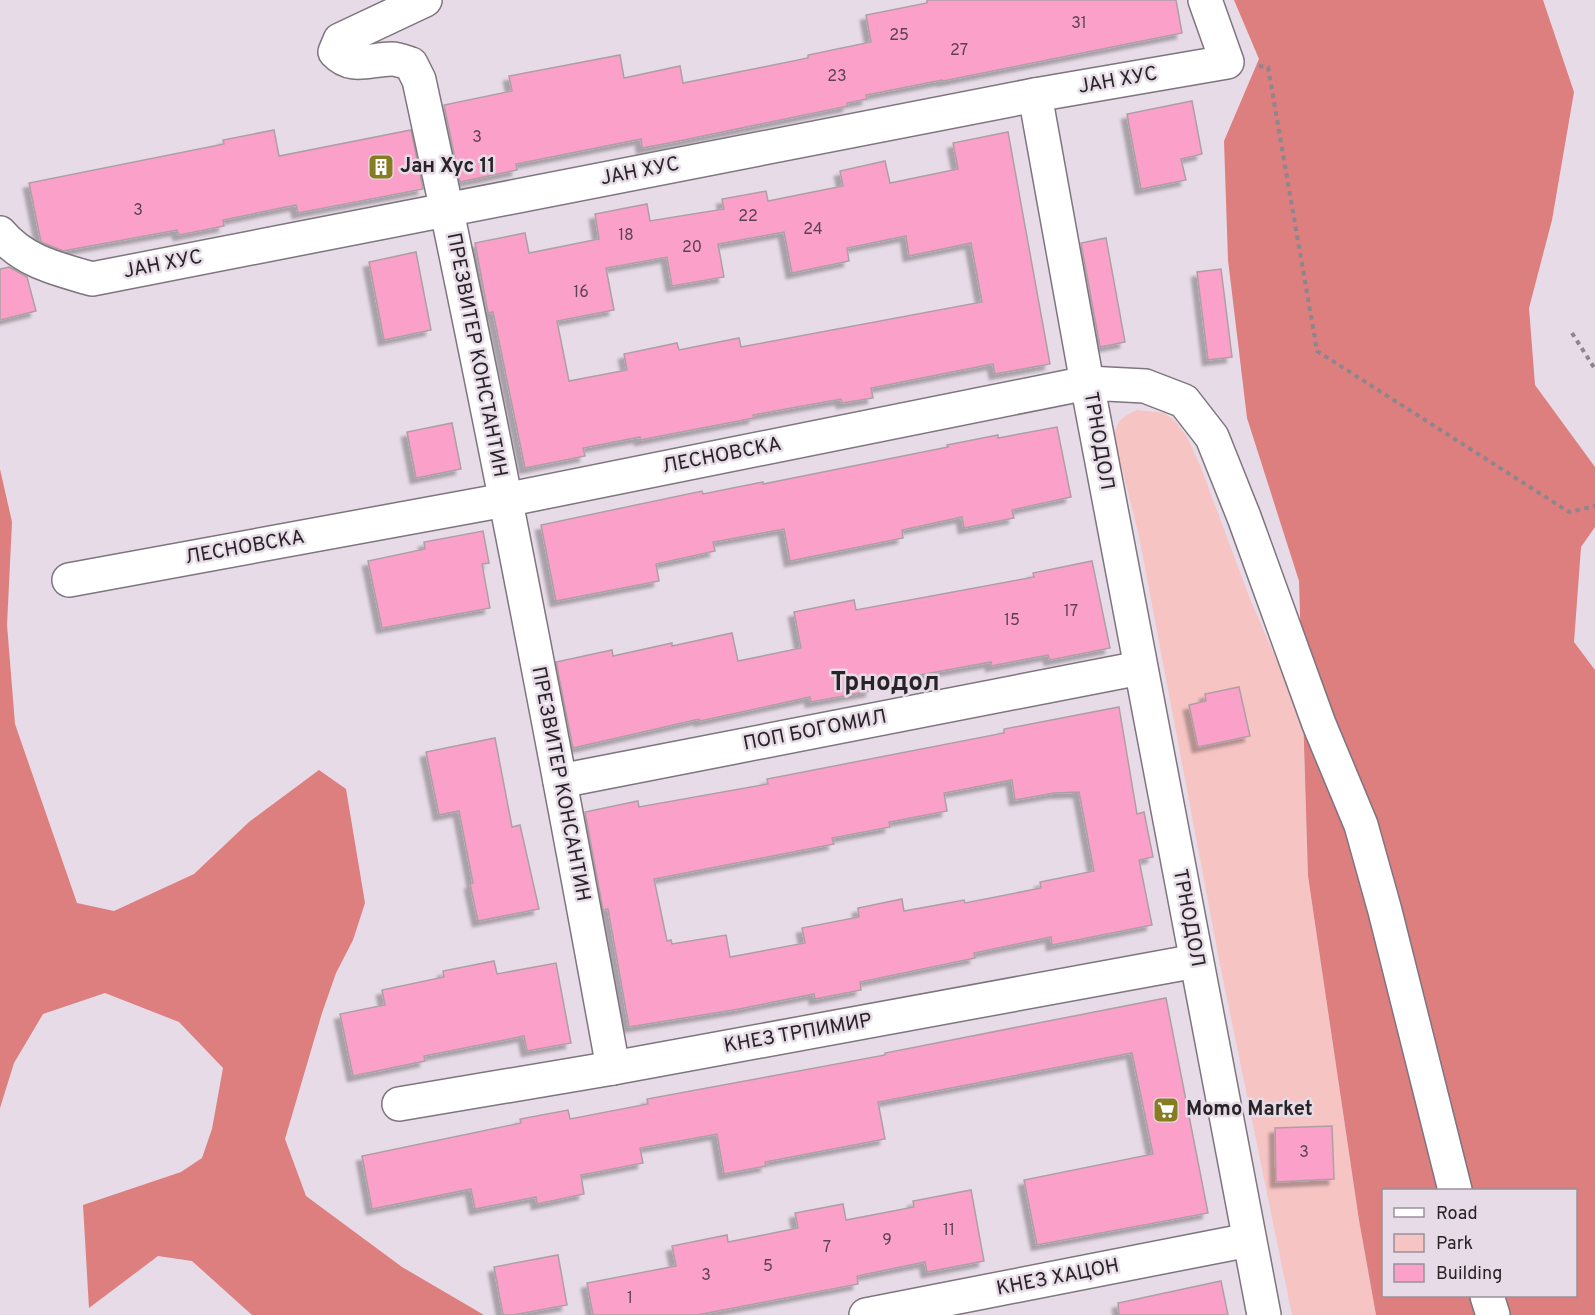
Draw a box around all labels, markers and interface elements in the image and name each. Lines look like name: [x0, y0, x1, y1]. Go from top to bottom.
house number: 31: [1071, 14, 1087, 34]
house number: 25: [889, 26, 909, 46]
house number: 27: [950, 41, 968, 61]
street label: ЈАН ХУС: [1076, 61, 1160, 101]
house number: 23: [827, 67, 847, 87]
house number: 3: [472, 128, 482, 148]
building icon: Јан Хус 11: [366, 152, 396, 182]
street label: ЈАН ХУС: [598, 152, 682, 192]
place label: Јан Хус 11: [400, 154, 495, 180]
house number: 3: [133, 201, 143, 221]
house number: 22: [738, 207, 758, 227]
house number: 24: [803, 220, 823, 240]
house number: 18: [618, 226, 634, 246]
street label: ПРЕЗВИТЕР КОНСТАНТИН: [440, 231, 512, 479]
house number: 20: [682, 238, 702, 258]
street label: ЈАН ХУС: [121, 245, 205, 285]
house number: 16: [573, 283, 589, 303]
street label: ТРНОДОЛ: [1077, 390, 1119, 492]
street label: ЛЕСНОВСКА: [660, 432, 784, 480]
street label: ЛЕСНОВСКА: [183, 525, 307, 571]
house number: 17: [1064, 602, 1078, 622]
house number: 15: [1004, 611, 1020, 631]
street label: ПРЕЗВИТЕР КОНСАНТИН: [524, 664, 596, 904]
district label: Трнодол: [830, 667, 940, 700]
street label: ПОП БОГОМИЛ: [741, 704, 889, 758]
street label: ТРНОДОЛ: [1166, 867, 1210, 969]
street label: КНЕЗ ТРПИМИР: [722, 1008, 874, 1060]
supermarket icon: Momo Market: [1151, 1095, 1181, 1125]
place label: Momo Market: [1186, 1097, 1313, 1123]
house number: 3: [1299, 1143, 1309, 1163]
legend: [1382, 1189, 1577, 1297]
text: Road: [1436, 1203, 1478, 1226]
house number: 11: [943, 1221, 955, 1241]
house number: 9: [882, 1231, 892, 1251]
text: Park: [1436, 1233, 1473, 1256]
house number: 7: [823, 1238, 831, 1258]
street label: КНЕЗ ХАЦОН: [994, 1253, 1122, 1303]
house number: 5: [763, 1257, 773, 1277]
text: Building: [1436, 1263, 1502, 1286]
house number: 3: [701, 1266, 711, 1286]
house number: 1: [627, 1289, 633, 1309]

